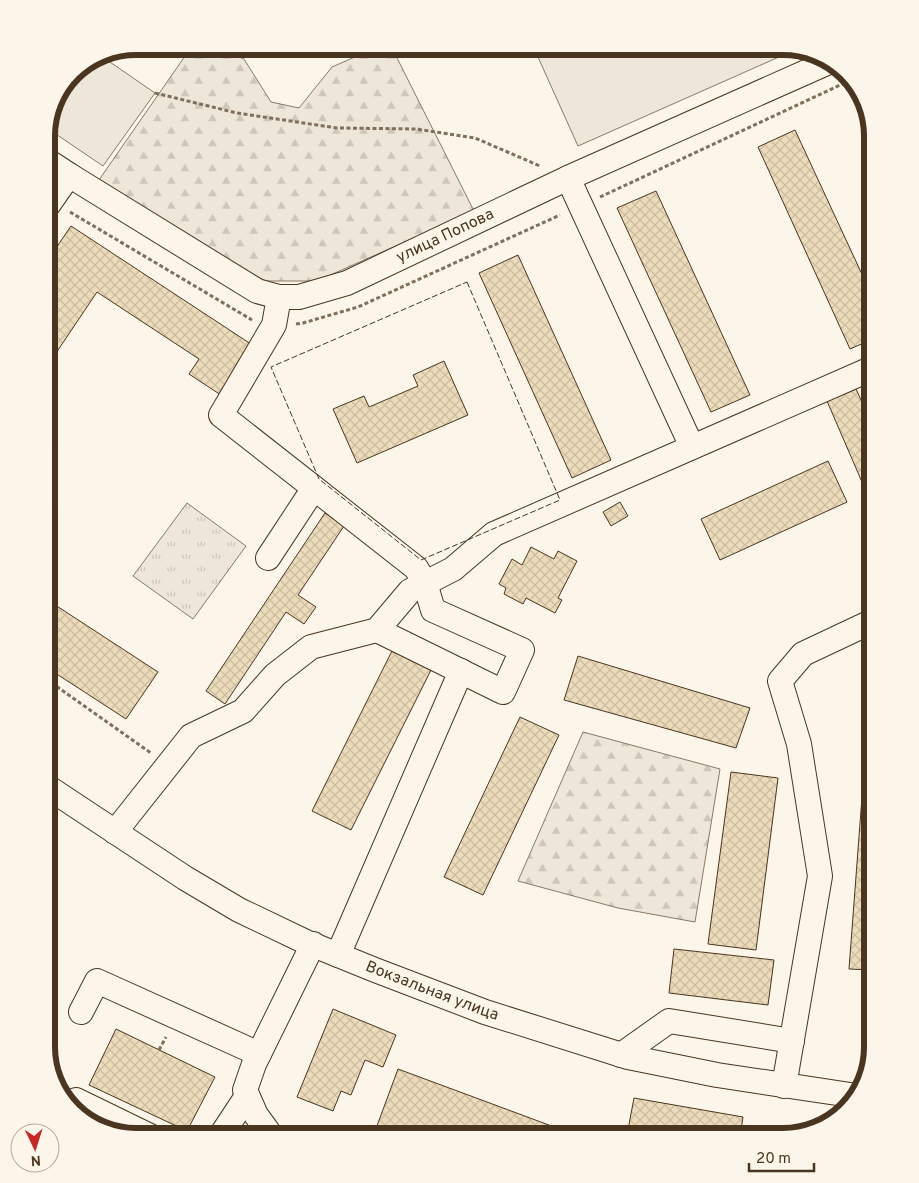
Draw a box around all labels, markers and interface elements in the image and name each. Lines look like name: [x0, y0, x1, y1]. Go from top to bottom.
street label: улица Попова: [393, 205, 497, 268]
street label: Вокзальная улица: [362, 957, 501, 1026]
north arrow: [10, 1123, 60, 1173]
scale bar: [749, 1140, 814, 1172]
text: 20 m: [756, 1150, 791, 1169]
text: N: [30, 1151, 41, 1168]

